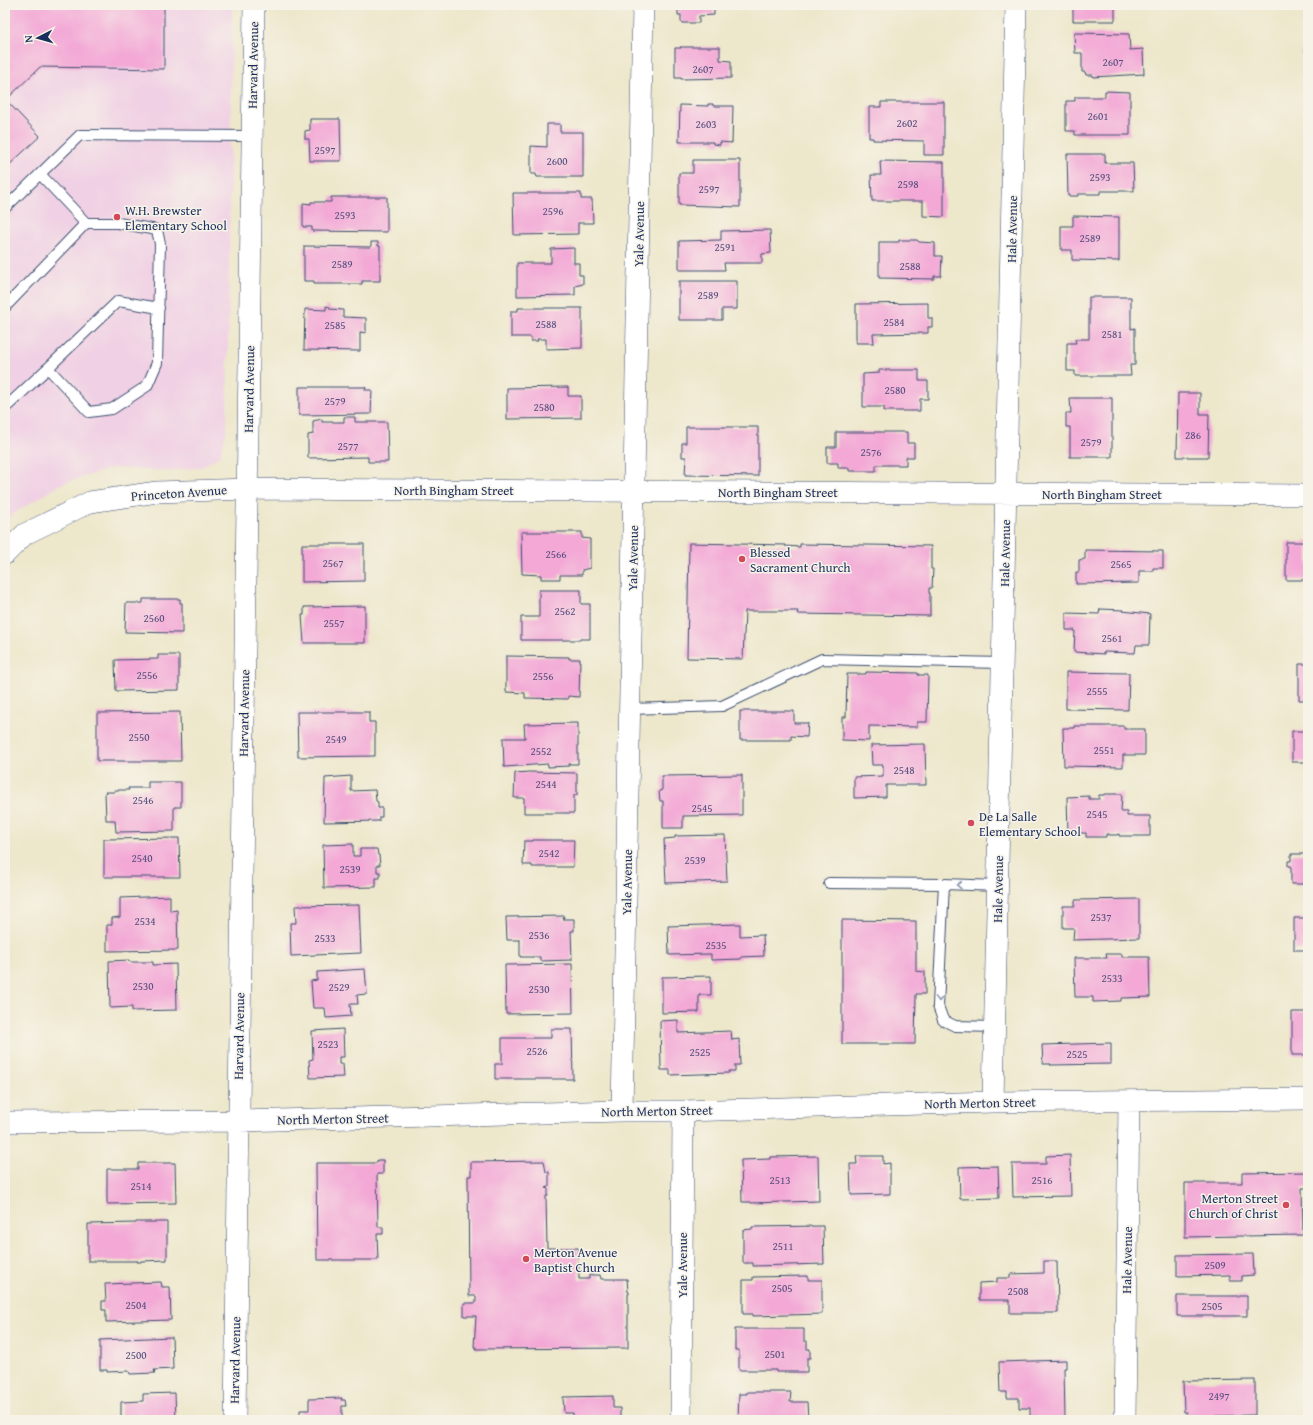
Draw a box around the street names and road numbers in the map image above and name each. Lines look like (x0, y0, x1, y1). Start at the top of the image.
street label: Harvard Avenue (243, 21, 263, 109)
street label: Hale Avenue (1002, 195, 1022, 263)
street label: Yale Avenue (629, 201, 649, 267)
street label: Harvard Avenue (239, 345, 259, 433)
street label: Princeton Avenue (130, 480, 228, 506)
street label: North Bingham Street (394, 481, 514, 500)
street label: North Bingham Street (718, 483, 838, 502)
street label: North Bingham Street (1042, 485, 1162, 504)
street label: Hale Avenue (995, 519, 1015, 587)
street label: Yale Avenue (623, 525, 643, 591)
street label: Harvard Avenue (234, 669, 254, 757)
street label: Yale Avenue (617, 849, 637, 915)
street label: Hale Avenue (988, 855, 1008, 923)
street label: Harvard Avenue (229, 992, 249, 1080)
street label: North Merton Street (924, 1093, 1036, 1113)
street label: North Merton Street (601, 1101, 713, 1121)
street label: North Merton Street (277, 1109, 389, 1129)
street label: Hale Avenue (1117, 1226, 1137, 1294)
street label: Yale Avenue (673, 1232, 692, 1298)
street label: Harvard Avenue (225, 1316, 245, 1404)

